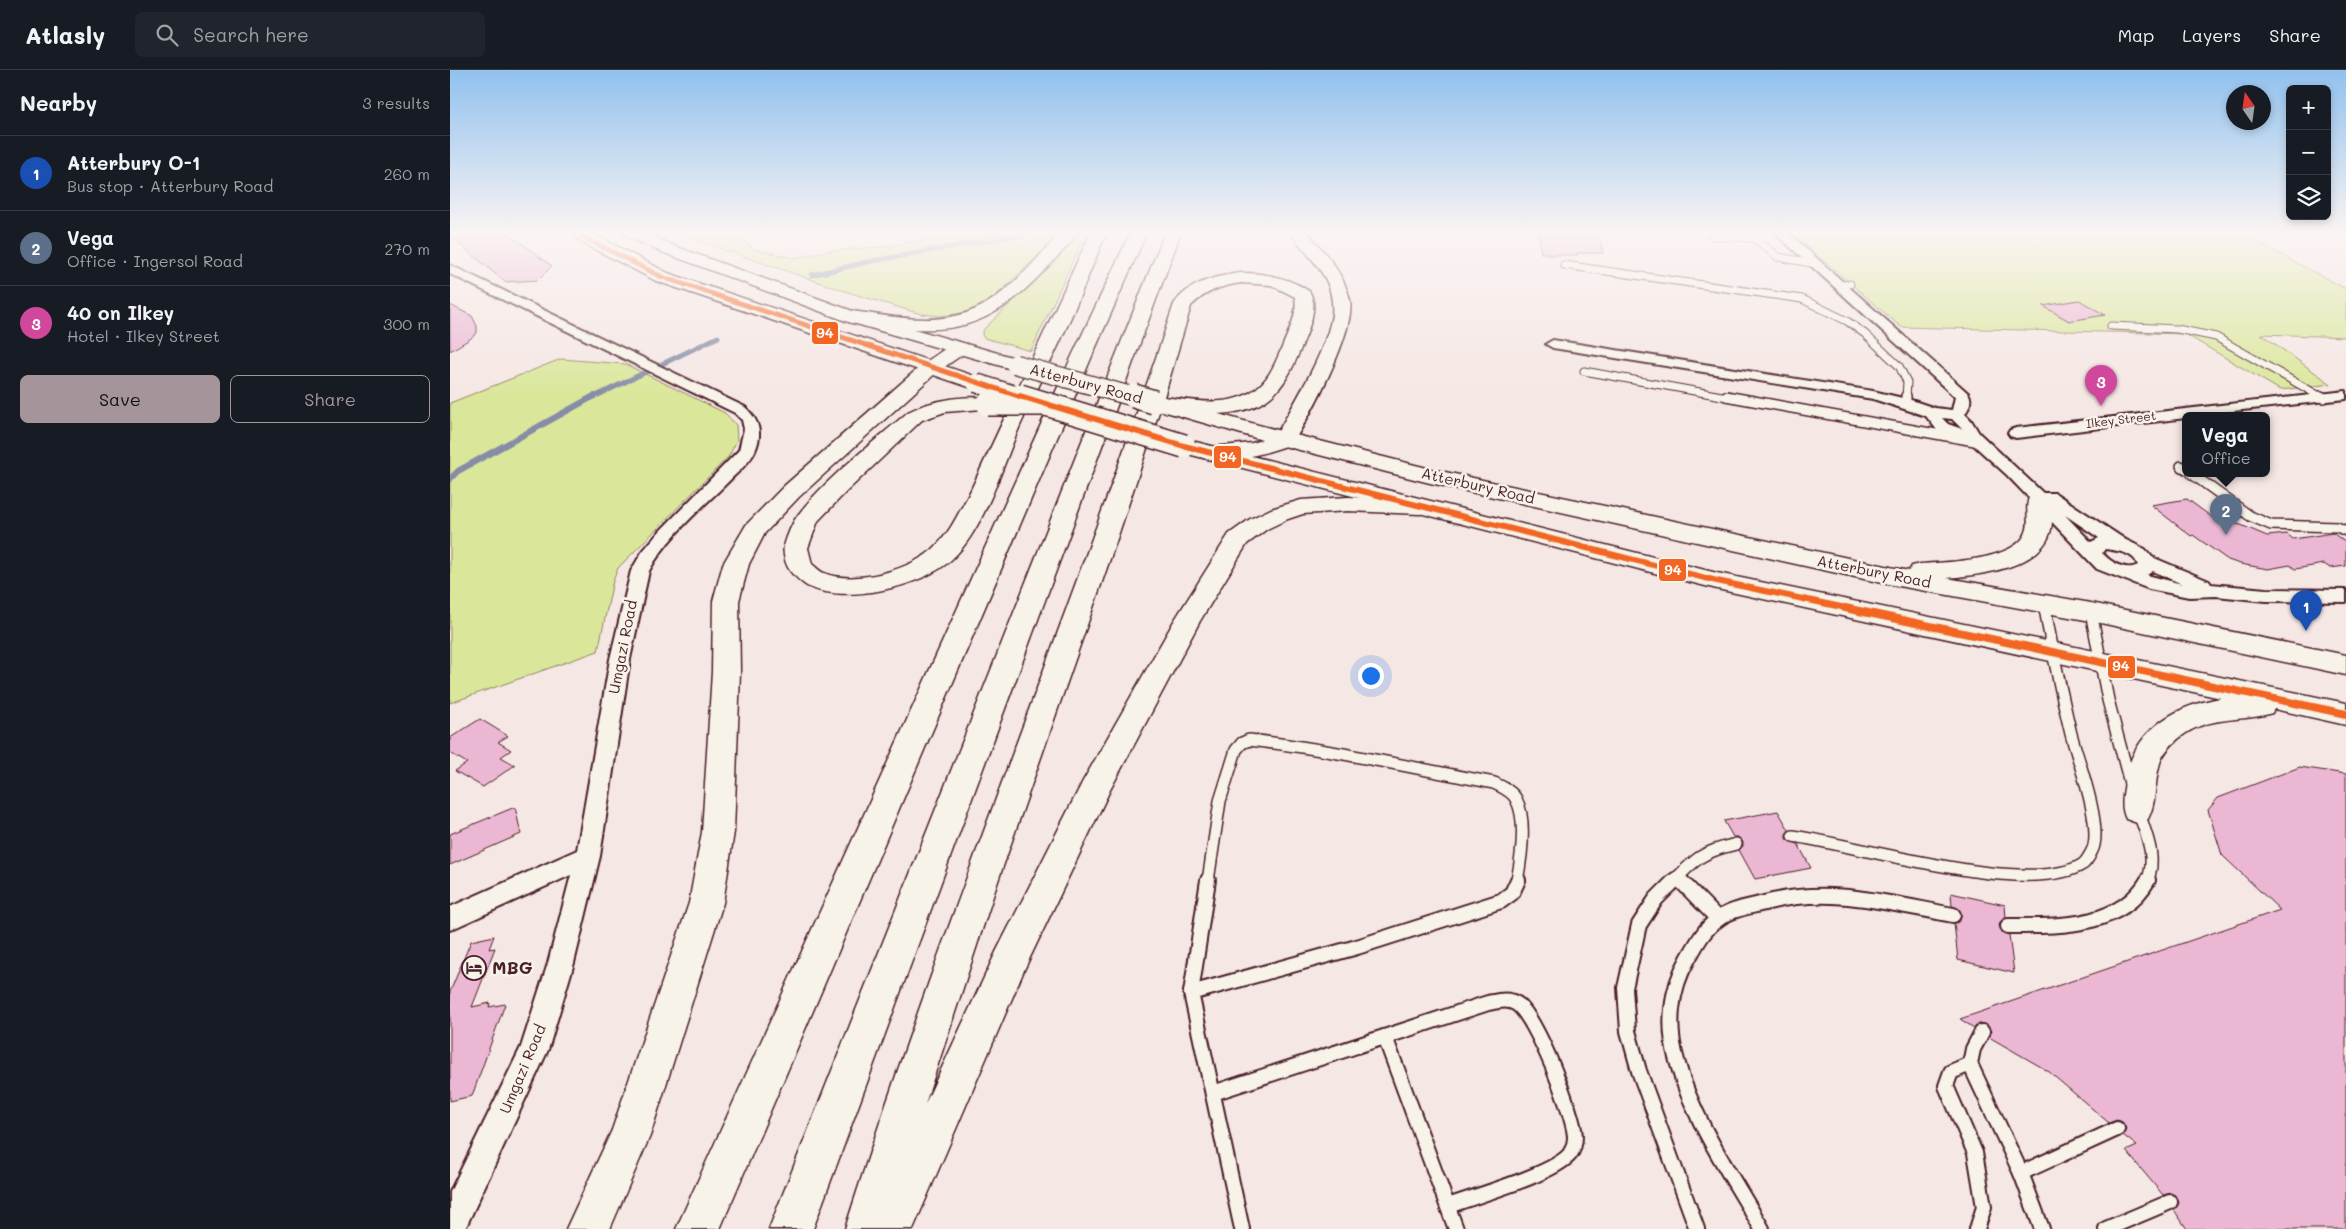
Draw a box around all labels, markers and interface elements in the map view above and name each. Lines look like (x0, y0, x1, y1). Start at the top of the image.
search box (135, 12, 485, 57)
text: Atlasly (25, 19, 105, 50)
icon: search (153, 21, 181, 49)
text: Search here (193, 22, 309, 47)
text: Map (2118, 23, 2154, 47)
text: Layers (2182, 23, 2241, 47)
text: Share (2269, 23, 2321, 47)
north arrow (2226, 85, 2271, 130)
map controls (2286, 85, 2331, 220)
button: + (2286, 85, 2331, 130)
text: Nearby (20, 89, 97, 116)
text: 3 results (362, 92, 430, 113)
button: − (2286, 130, 2331, 175)
text: Atterbury O-1 (67, 150, 200, 175)
text: 1 (32, 163, 40, 184)
text: 260 m (384, 163, 430, 184)
text: Bus stop · Atterbury Road (67, 175, 273, 196)
button: layers (2286, 175, 2331, 220)
text: Vega (67, 225, 114, 250)
text: 2 (32, 238, 40, 259)
text: 270 m (384, 238, 430, 259)
text: Office · Ingersol Road (67, 250, 243, 271)
text: 40 on Ilkey (67, 300, 174, 325)
text: 3 (31, 313, 41, 334)
text: 300 m (383, 313, 430, 334)
line badge: 94 (811, 321, 839, 345)
text: 94 (816, 323, 834, 342)
text: Hotel · Ilkey Street (67, 325, 220, 346)
street label: Atterbury Road (1028, 358, 1145, 408)
pin: 3 (2085, 365, 2117, 406)
button: Save (20, 375, 220, 423)
button: Share (230, 375, 430, 423)
street label: Ilkey Street (2085, 407, 2157, 431)
popup (2182, 412, 2270, 477)
text: Vega (2201, 422, 2248, 447)
line badge: 94 (1213, 445, 1242, 469)
text: 94 (1219, 447, 1237, 466)
text: Office (2201, 447, 2251, 468)
street label: Atterbury Road (1420, 462, 1537, 508)
pin: 2 (2210, 494, 2242, 535)
street label: Atterbury Road (1816, 550, 1933, 592)
line badge: 94 (1658, 558, 1687, 582)
text: 94 (1664, 560, 1682, 579)
pin: 1 (2290, 590, 2322, 631)
street label: Umgazi Road (603, 598, 641, 695)
line badge: 94 (2107, 655, 2136, 679)
text: 94 (2112, 656, 2130, 675)
your location (1358, 663, 1384, 689)
hotel icon: MBG (461, 955, 487, 981)
place label: MBG (492, 955, 533, 979)
street label: Umgazi Road (494, 1021, 550, 1116)

